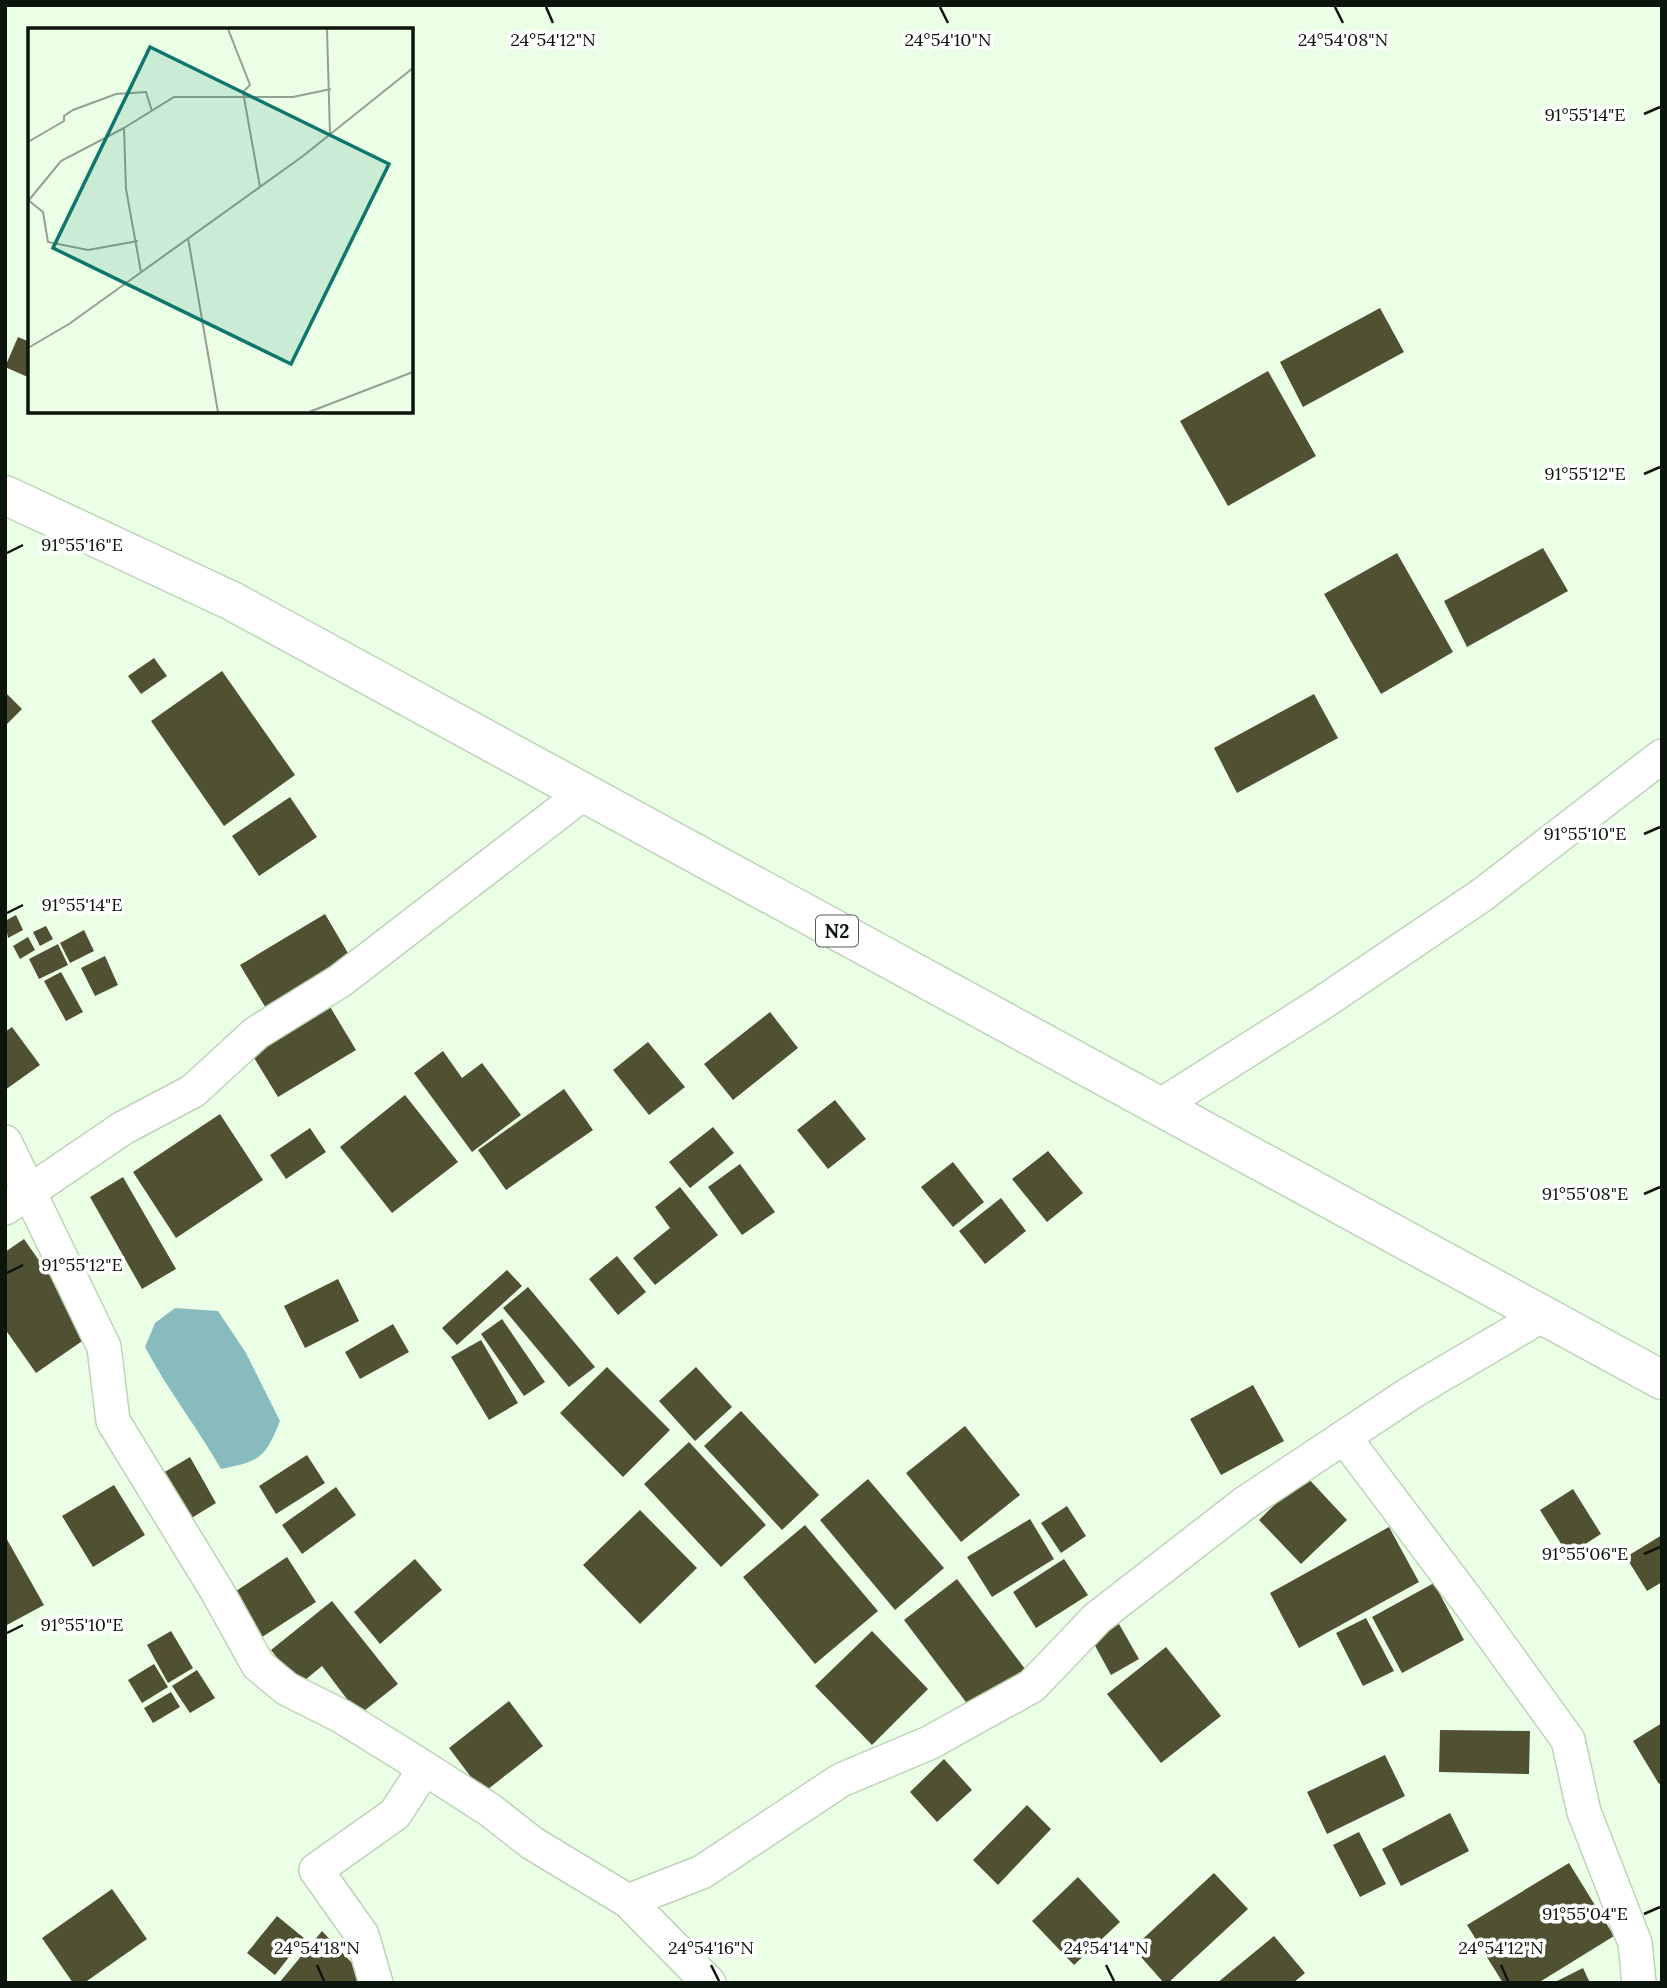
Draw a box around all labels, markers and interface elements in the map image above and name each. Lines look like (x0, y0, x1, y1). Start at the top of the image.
inset map (28, 28, 413, 413)
text: 24°54'12"N (510, 28, 596, 51)
text: 24°54'10"N (905, 28, 991, 51)
text: 24°54'08"N (1298, 28, 1388, 51)
text: 91°55'14"E (1544, 103, 1626, 126)
text: 91°55'12"E (1544, 462, 1626, 485)
text: 91°55'16"E (41, 533, 123, 556)
text: 91°55'10"E (1544, 822, 1626, 845)
text: 91°55'14"E (41, 893, 123, 916)
road number: N2 (816, 916, 858, 946)
text: 91°55'08"E (1542, 1182, 1628, 1205)
text: 91°55'12"E (41, 1253, 123, 1276)
text: 91°55'06"E (1542, 1542, 1628, 1565)
text: 91°55'10"E (41, 1613, 123, 1636)
text: 91°55'04"E (1542, 1902, 1628, 1925)
text: 24°54'18"N (274, 1936, 360, 1959)
text: 24°54'16"N (668, 1936, 754, 1959)
text: 24°54'14"N (1063, 1936, 1149, 1959)
text: 24°54'12"N (1458, 1936, 1544, 1959)

